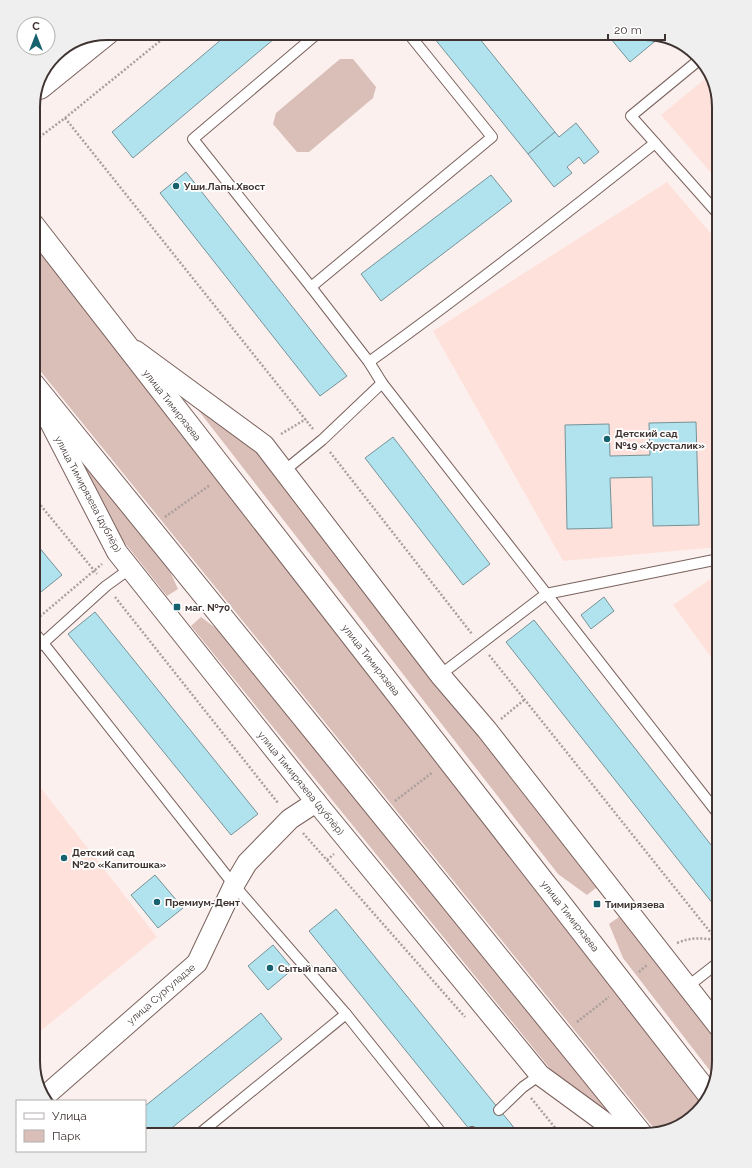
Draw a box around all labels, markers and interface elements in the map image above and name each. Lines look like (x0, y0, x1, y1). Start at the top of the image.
north arrow (16, 16, 56, 56)
scale bar (608, 16, 665, 42)
text: С (32, 20, 40, 33)
text: 20 m (614, 23, 642, 37)
marker: Уши.Лапы.Хвост (171, 181, 181, 191)
place label: Уши.Лапы.Хвост (183, 181, 265, 192)
street label: улица Тимирязева (141, 367, 203, 443)
place label: Детский сад №19 «Хрусталик» (615, 428, 705, 451)
street label: улица Тимирязева (дублёр) (53, 434, 124, 554)
marker: Детский сад №19 «Хрусталик» (602, 434, 612, 444)
marker: маг. №70 (172, 602, 182, 612)
place label: маг. №70 (185, 602, 230, 613)
street label: улица Тимирязева (340, 622, 402, 698)
street label: улица Тимирязева (дублёр) (256, 729, 346, 837)
place label: Детский сад №20 «Капитошка» (72, 847, 167, 870)
marker: Детский сад №20 «Капитошка» (59, 853, 69, 863)
street label: улица Тимирязева (539, 878, 601, 954)
marker: Премиум-Дент (152, 897, 162, 907)
place label: Премиум-Дент (165, 897, 240, 908)
marker: Тимирязева (592, 899, 602, 909)
place label: Тимирязева (605, 899, 665, 910)
street label: улица Сургуладзе (125, 961, 197, 1026)
marker: Сытый папа (265, 963, 275, 973)
place label: Сытый папа (278, 963, 337, 974)
legend (16, 1100, 146, 1152)
text: Улица (52, 1109, 87, 1123)
text: Парк (52, 1129, 81, 1143)

